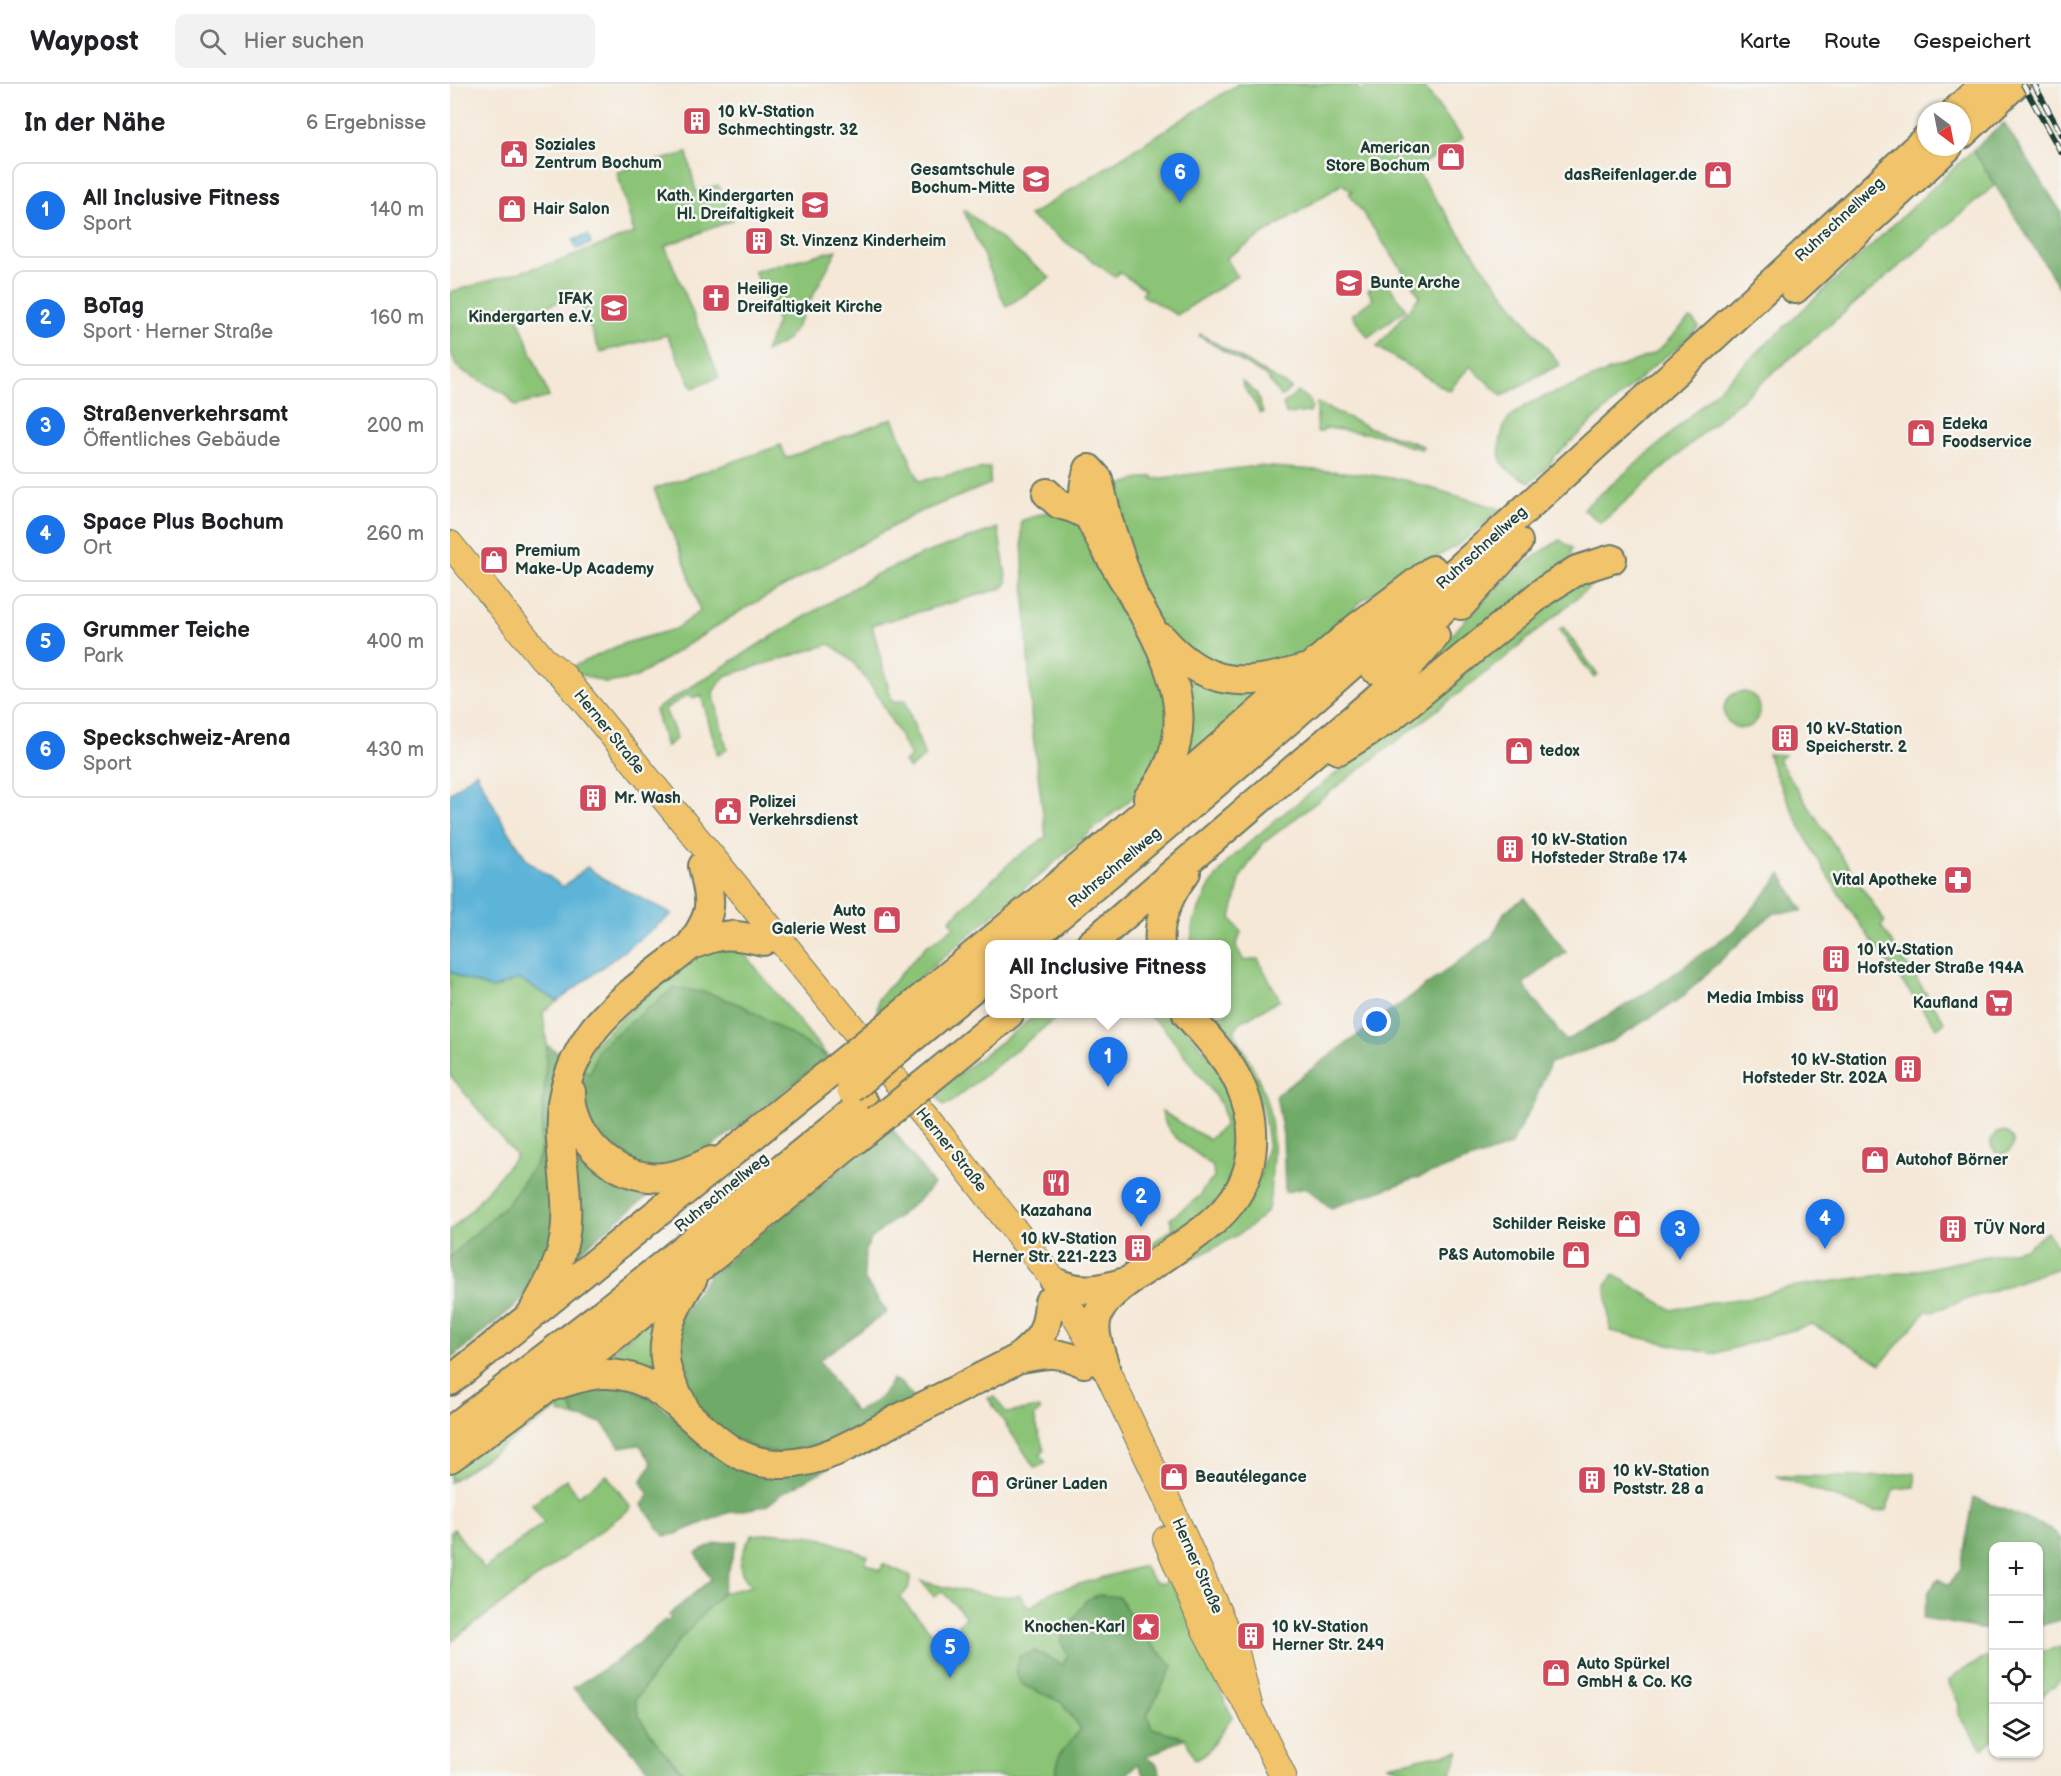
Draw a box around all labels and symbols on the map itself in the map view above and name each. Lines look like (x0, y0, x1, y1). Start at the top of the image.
north arrow (1917, 102, 1971, 156)
place label: 10 kV-Station Schmechtingstr. 32 (718, 103, 859, 140)
building icon: 10 kV-Station Schmechtingstr. 32 (681, 105, 713, 137)
place label: Soziales Zentrum Bochum (535, 136, 662, 173)
public building icon: Soziales Zentrum Bochum (498, 138, 530, 170)
place label: American Store Bochum (1326, 139, 1430, 176)
shop icon: American Store Bochum (1435, 141, 1467, 173)
pin: 6 (1160, 154, 1200, 203)
shop icon: dasReifenlager.de (1702, 159, 1734, 191)
place label: Gesamtschule Bochum-Mitte (911, 161, 1015, 198)
school or university icon: Gesamtschule Bochum-Mitte (1020, 163, 1052, 195)
place label: dasReifenlager.de (1564, 166, 1697, 185)
street label: Ruhrschnellweg (1791, 174, 1889, 266)
place label: Kath. Kindergarten Hl. Dreifaltigkeit (657, 187, 795, 224)
school or university icon: Kath. Kindergarten Hl. Dreifaltigkeit (799, 189, 831, 221)
shop icon: Hair Salon (496, 193, 528, 225)
place label: Hair Salon (533, 200, 610, 219)
building icon: St. Vinzenz Kinderheim (743, 225, 775, 257)
place label: St. Vinzenz Kinderheim (780, 232, 946, 251)
school or university icon: Bunte Arche (1333, 267, 1365, 299)
place label: Bunte Arche (1370, 274, 1460, 293)
place label: Heilige Dreifaltigkeit Kirche (737, 280, 882, 317)
church icon: Heilige Dreifaltigkeit Kirche (700, 282, 732, 314)
place label: IFAK Kindergarten e.V. (468, 290, 593, 327)
school or university icon: IFAK Kindergarten e.V. (598, 292, 630, 324)
place label: Edeka Foodservice (1942, 415, 2032, 452)
shop icon: Edeka Foodservice (1905, 417, 1937, 449)
street label: Ruhrschnellweg (1433, 502, 1531, 594)
place label: Premium Make-Up Academy (515, 542, 655, 579)
shop icon: Premium Make-Up Academy (478, 544, 510, 576)
street label: Herner Straße (569, 686, 649, 778)
place label: 10 kV-Station Speicherstr. 2 (1806, 720, 1907, 757)
building icon: 10 kV-Station Speicherstr. 2 (1769, 722, 1801, 754)
shop icon: tedox (1503, 735, 1535, 767)
place label: tedox (1539, 742, 1580, 761)
building icon: Mr. Wash (577, 782, 609, 814)
place label: Mr. Wash (614, 789, 681, 808)
place label: Polizei Verkehrsdienst (749, 793, 859, 830)
public building icon: Polizei Verkehrsdienst (712, 795, 744, 827)
street label: Ruhrschnellweg (1065, 824, 1165, 912)
place label: 10 kV-Station Hofsteder Straße 174 (1531, 831, 1688, 868)
building icon: 10 kV-Station Hofsteder Straße 174 (1494, 833, 1526, 865)
pharmacy icon: Vital Apotheke (1942, 864, 1974, 896)
place label: Vital Apotheke (1832, 871, 1937, 890)
place label: Auto Galerie West (772, 902, 867, 939)
shop icon: Auto Galerie West (871, 904, 903, 936)
place label: 10 kV-Station Hofsteder Straße 194A (1857, 941, 2024, 978)
building icon: 10 kV-Station Hofsteder Straße 194A (1820, 943, 1852, 975)
restaurant icon: Media Imbiss (1809, 982, 1841, 1014)
supermarket icon: Kaufland (1983, 987, 2015, 1019)
place label: Media Imbiss (1707, 989, 1804, 1008)
place label: Kaufland (1913, 994, 1978, 1013)
your location (1362, 1007, 1391, 1036)
pin: 1 (1088, 1038, 1128, 1087)
place label: 10 kV-Station Hofsteder Str. 202A (1742, 1051, 1887, 1088)
building icon: 10 kV-Station Hofsteder Str. 202A (1892, 1053, 1924, 1085)
street label: Herner Straße (911, 1104, 991, 1196)
shop icon: Autohof Börner (1859, 1144, 1891, 1176)
street label: Ruhrschnellweg (671, 1149, 773, 1237)
place label: Autohof Börner (1895, 1151, 2009, 1170)
restaurant icon: Kazahana (1040, 1167, 1072, 1199)
pin: 2 (1122, 1178, 1160, 1227)
pin: 4 (1806, 1200, 1844, 1249)
place label: Kazahana (1020, 1202, 1092, 1221)
shop icon: Schilder Reiske (1611, 1208, 1643, 1240)
pin: 3 (1660, 1210, 1700, 1260)
building icon: TÜV Nord (1937, 1213, 1969, 1245)
place label: Schilder Reiske (1492, 1215, 1606, 1234)
place label: TÜV Nord (1974, 1218, 2045, 1239)
place label: 10 kV-Station Herner Str. 221-223 (972, 1230, 1117, 1267)
building icon: 10 kV-Station Herner Str. 221-223 (1122, 1232, 1154, 1264)
shop icon: P&S Automobile (1560, 1239, 1592, 1271)
place label: P&S Automobile (1438, 1246, 1555, 1265)
shop icon: Beautélegance (1158, 1461, 1190, 1493)
place label: 10 kV-Station Poststr. 28 a (1613, 1462, 1709, 1499)
building icon: 10 kV-Station Poststr. 28 a (1576, 1464, 1608, 1496)
shop icon: Grüner Laden (969, 1468, 1001, 1500)
place label: Beautélegance (1195, 1468, 1307, 1487)
place label: Grüner Laden (1006, 1475, 1108, 1494)
street label: Herner Straße (1167, 1515, 1227, 1617)
place icon: Knochen-Karl (1130, 1611, 1162, 1643)
place label: Knochen-Karl (1024, 1618, 1125, 1637)
place label: 10 kV-Station Herner Str. 249 (1272, 1618, 1384, 1655)
building icon: 10 kV-Station Herner Str. 249 (1235, 1620, 1267, 1652)
pin: 5 (930, 1628, 970, 1678)
place label: Auto Spürkel GmbH & Co. KG (1576, 1655, 1693, 1692)
shop icon: Auto Spürkel GmbH & Co. KG (1540, 1657, 1572, 1689)

